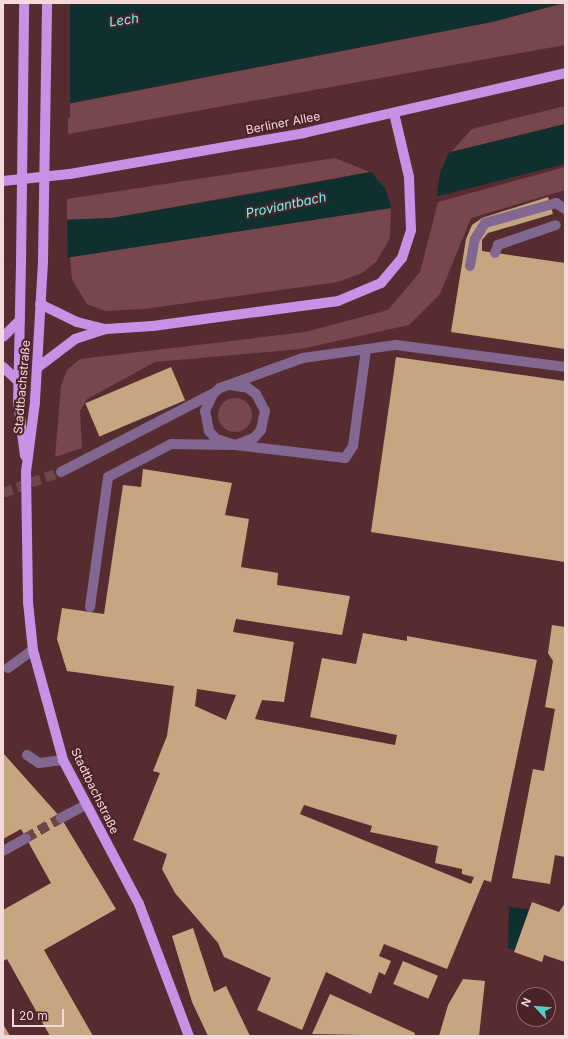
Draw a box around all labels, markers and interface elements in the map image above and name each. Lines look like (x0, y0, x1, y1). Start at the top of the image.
water label: Lech (108, 10, 140, 30)
street label: Berliner Allee (245, 109, 321, 137)
water label: Proviantbach (244, 189, 328, 221)
street label: Stadtbachstraße (11, 340, 33, 434)
street label: Stadtbachstraße (68, 746, 122, 836)
north arrow (516, 987, 556, 1027)
text: N (518, 995, 534, 1009)
scale bar (14, 1001, 66, 1027)
text: 20 m (19, 1008, 48, 1023)

